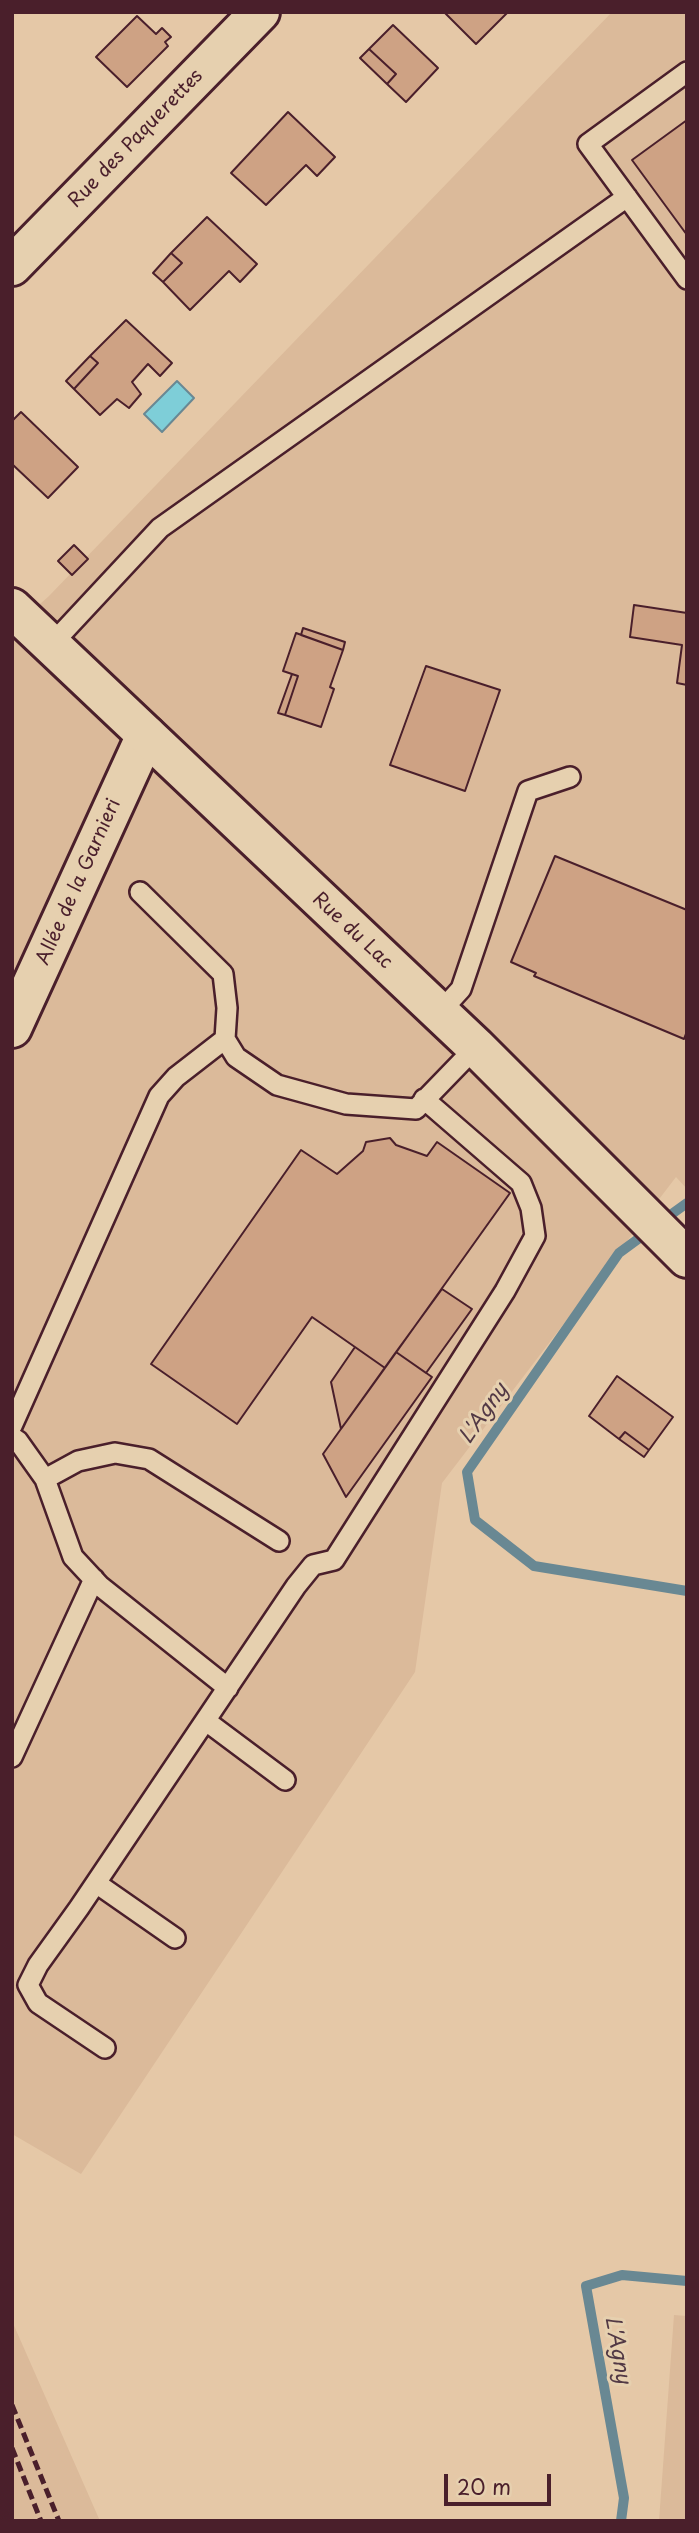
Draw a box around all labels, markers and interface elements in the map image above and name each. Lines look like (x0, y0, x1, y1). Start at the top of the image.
street label: Rue des Paquerettes (64, 65, 208, 213)
street label: Allée de la Garnieri (32, 795, 126, 969)
street label: Rue du Lac (307, 888, 397, 974)
water label: L'Agny (454, 1379, 514, 1449)
water label: L'Agny (599, 2314, 635, 2386)
scale bar (447, 2460, 554, 2504)
text: 20 m (457, 2470, 511, 2502)

